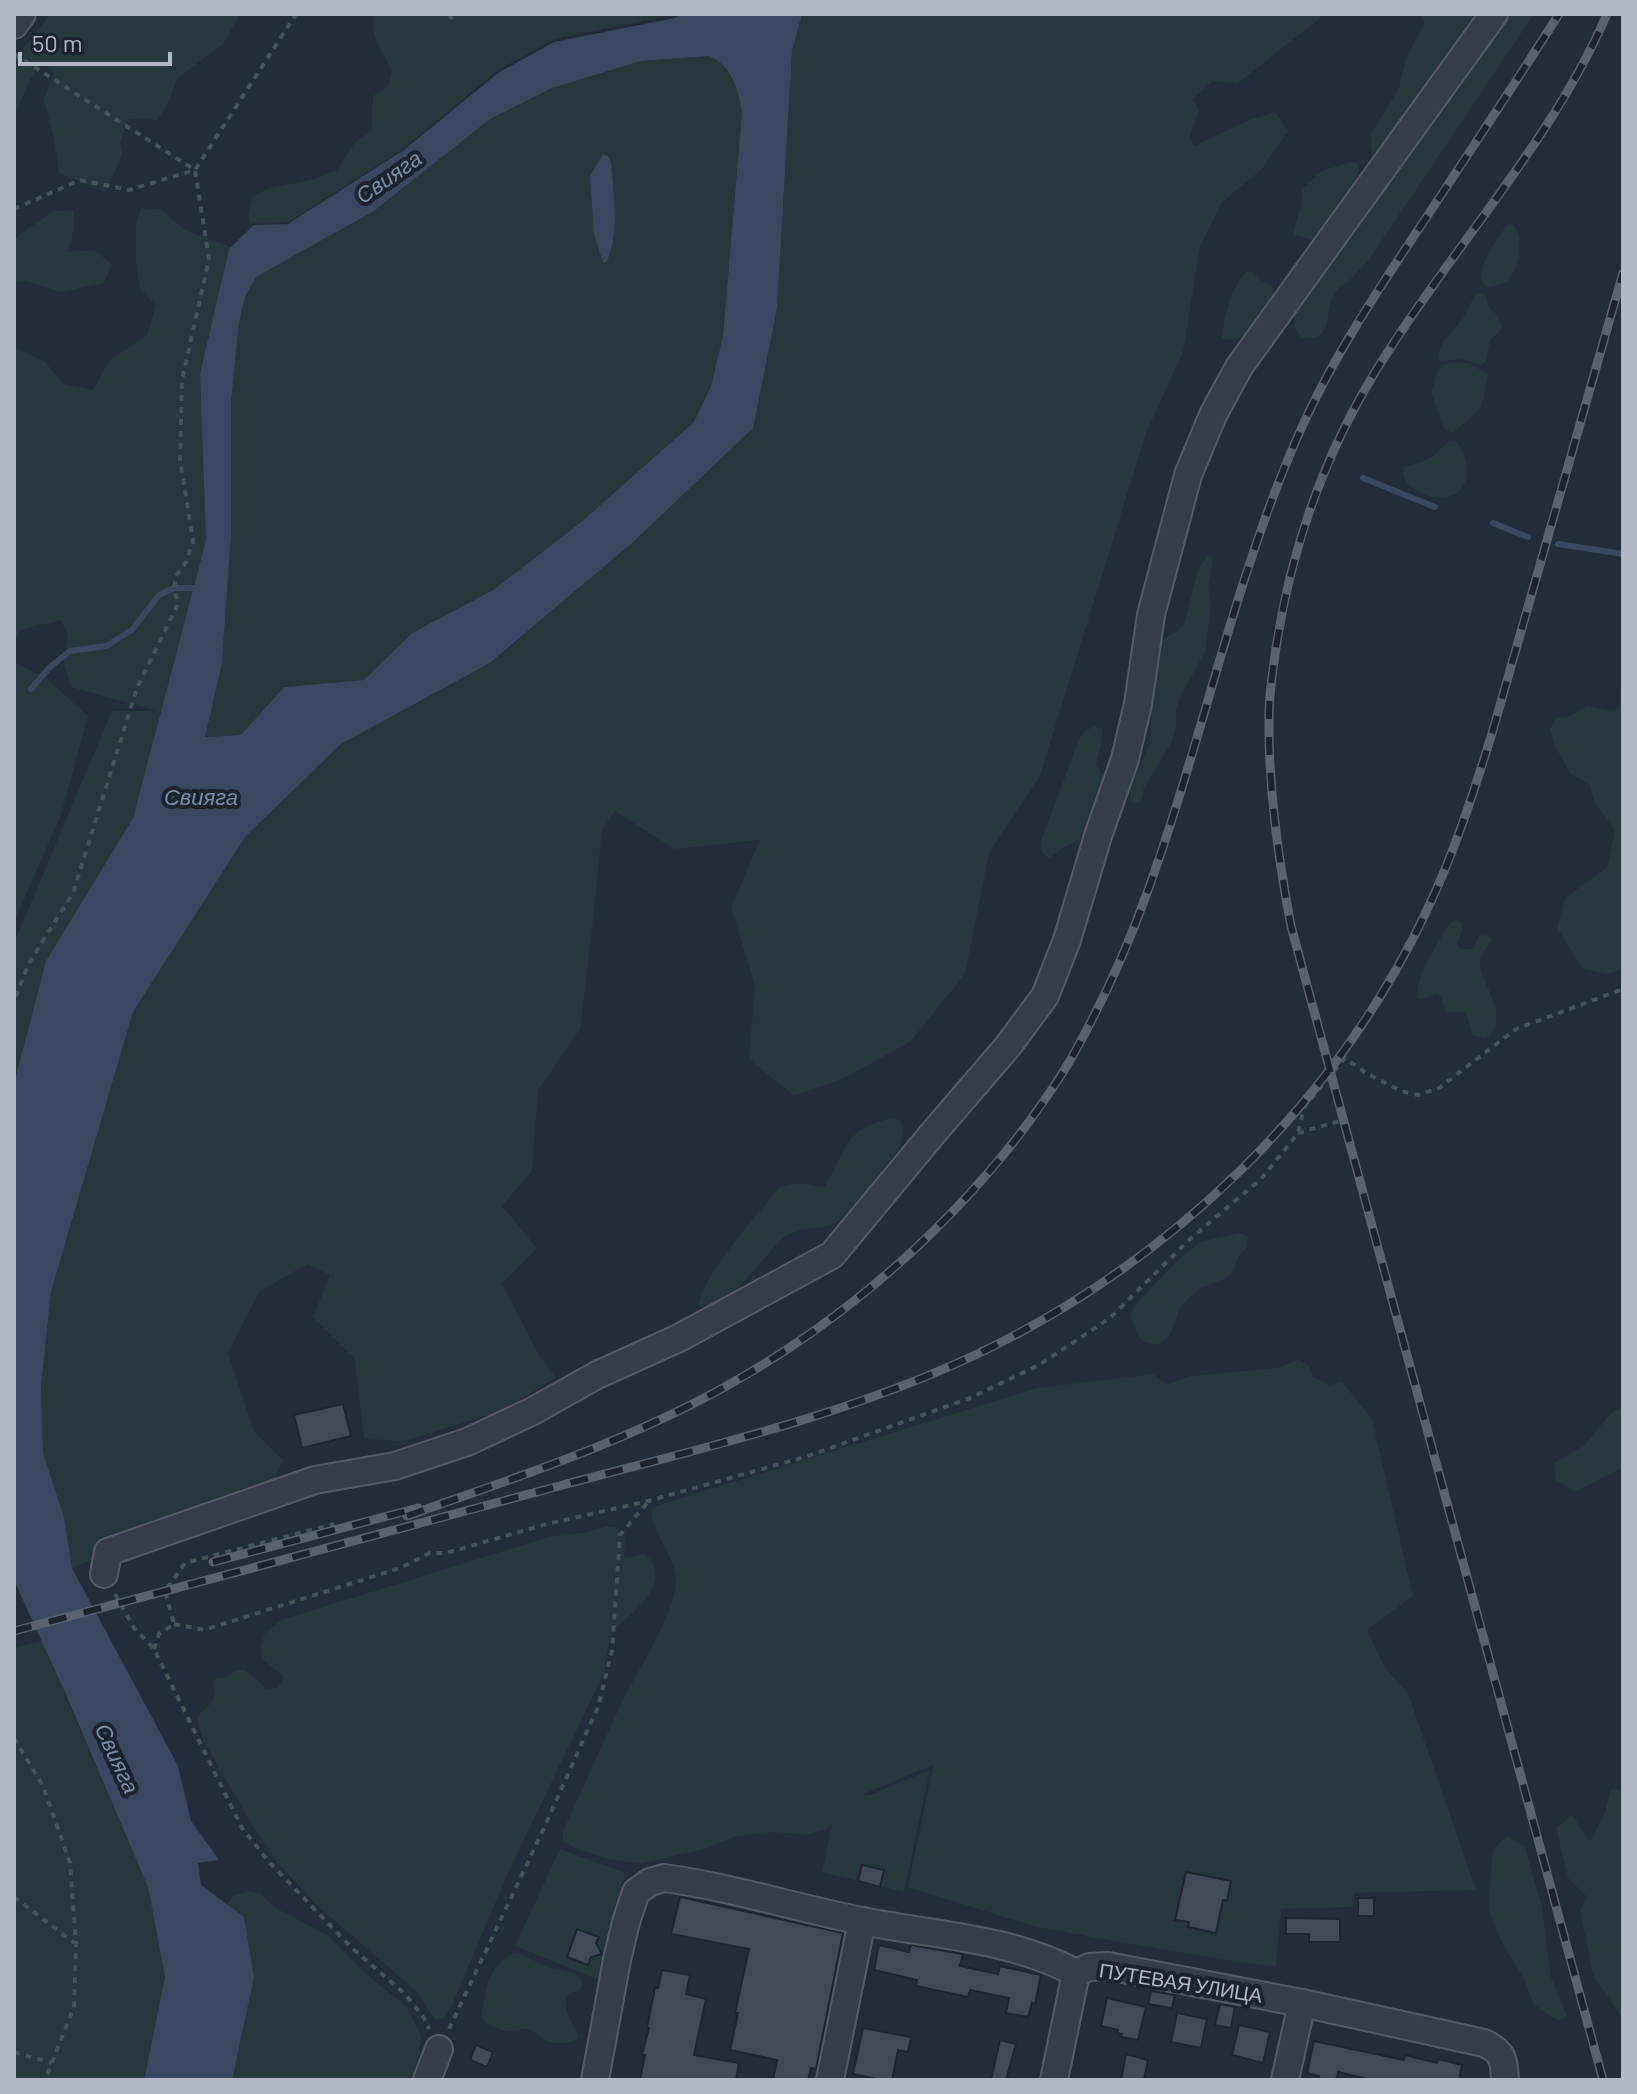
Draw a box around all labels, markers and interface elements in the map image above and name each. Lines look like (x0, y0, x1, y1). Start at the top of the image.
scale bar (20, 16, 170, 66)
text: 50 m (32, 28, 83, 57)
water label: Свияга (350, 144, 426, 208)
water label: Свияга (164, 783, 238, 809)
water label: Свияга (91, 1719, 145, 1797)
street label: ПУТЕВАЯ УЛИЦА (1098, 1957, 1265, 2007)

